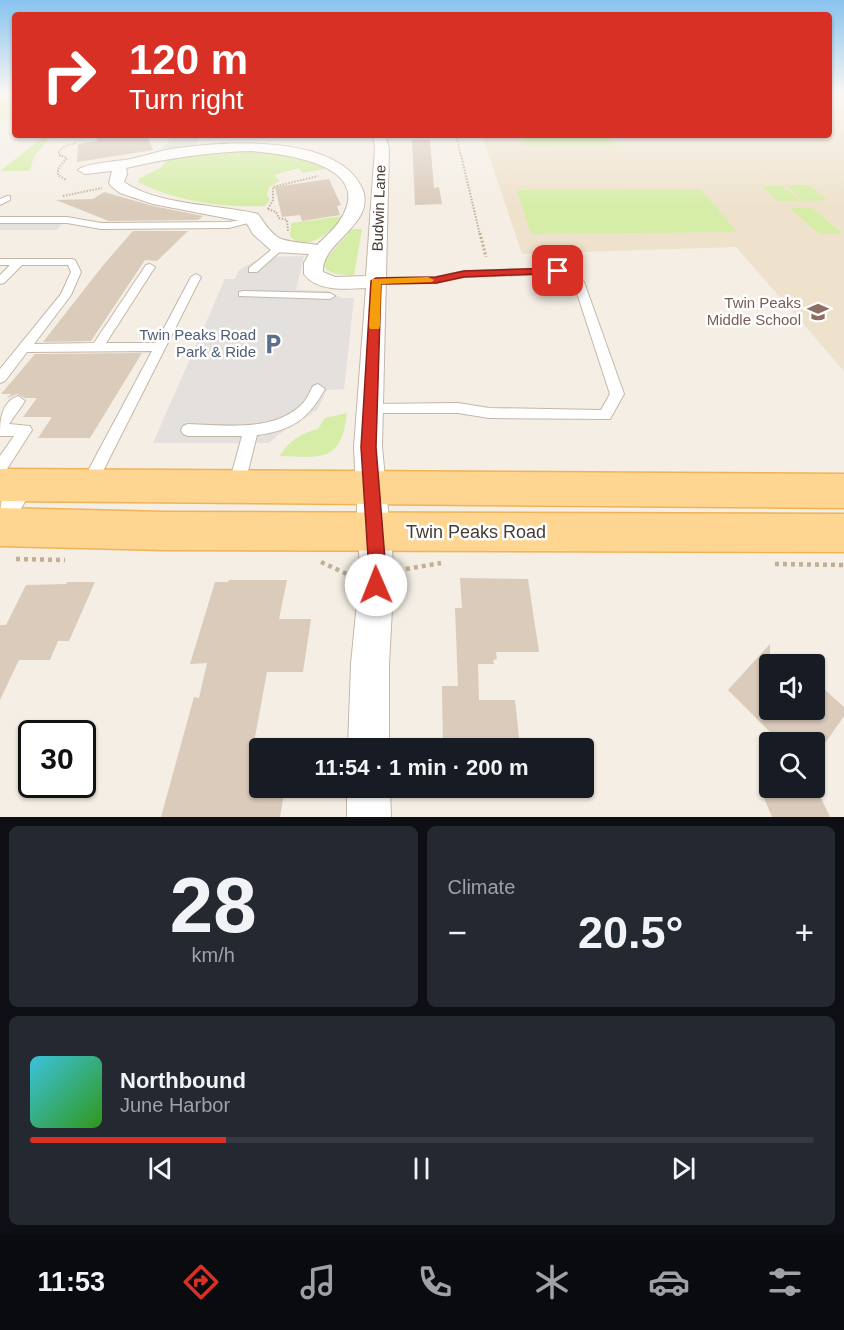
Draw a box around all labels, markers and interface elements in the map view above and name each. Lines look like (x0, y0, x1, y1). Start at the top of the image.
icon: right (30, 36, 108, 114)
text: 120 m (129, 36, 248, 83)
text: Turn right (129, 85, 244, 115)
street label: Budwin Lane (368, 164, 389, 252)
pin (532, 245, 583, 296)
icon: arrive (541, 254, 574, 287)
place label: Twin Peaks Middle School (707, 294, 801, 328)
school or university icon: Twin Peaks Middle School (806, 300, 830, 324)
place label: Twin Peaks Road Park & Ride (139, 326, 256, 360)
parking icon: Twin Peaks Road Park & Ride (261, 332, 285, 356)
street label: Twin Peaks Road (406, 522, 546, 542)
position arrow (344, 553, 408, 617)
map controls (759, 654, 825, 798)
button: sound (759, 654, 825, 720)
speed limit sign: 30 (18, 720, 96, 798)
button: search (759, 732, 825, 798)
text: 11:54 · 1 min · 200 m (315, 755, 529, 780)
text: 28 (170, 861, 257, 949)
text: Climate (448, 876, 515, 898)
text: 20.5° (578, 907, 684, 958)
text: − (448, 914, 467, 951)
text: + (795, 914, 814, 951)
text: km/h (192, 944, 235, 966)
text: Northbound (120, 1068, 246, 1093)
text: June Harbor (120, 1094, 230, 1116)
icon: previous (144, 1152, 177, 1185)
icon: pause (405, 1152, 438, 1185)
icon: next (667, 1152, 700, 1185)
icon: directions (180, 1261, 222, 1303)
icon: music (297, 1261, 339, 1303)
icon: phone (414, 1261, 456, 1303)
icon: climate (531, 1261, 573, 1303)
icon: car (648, 1261, 690, 1303)
icon: filters (764, 1261, 806, 1303)
text: 11:53 (37, 1267, 105, 1297)

